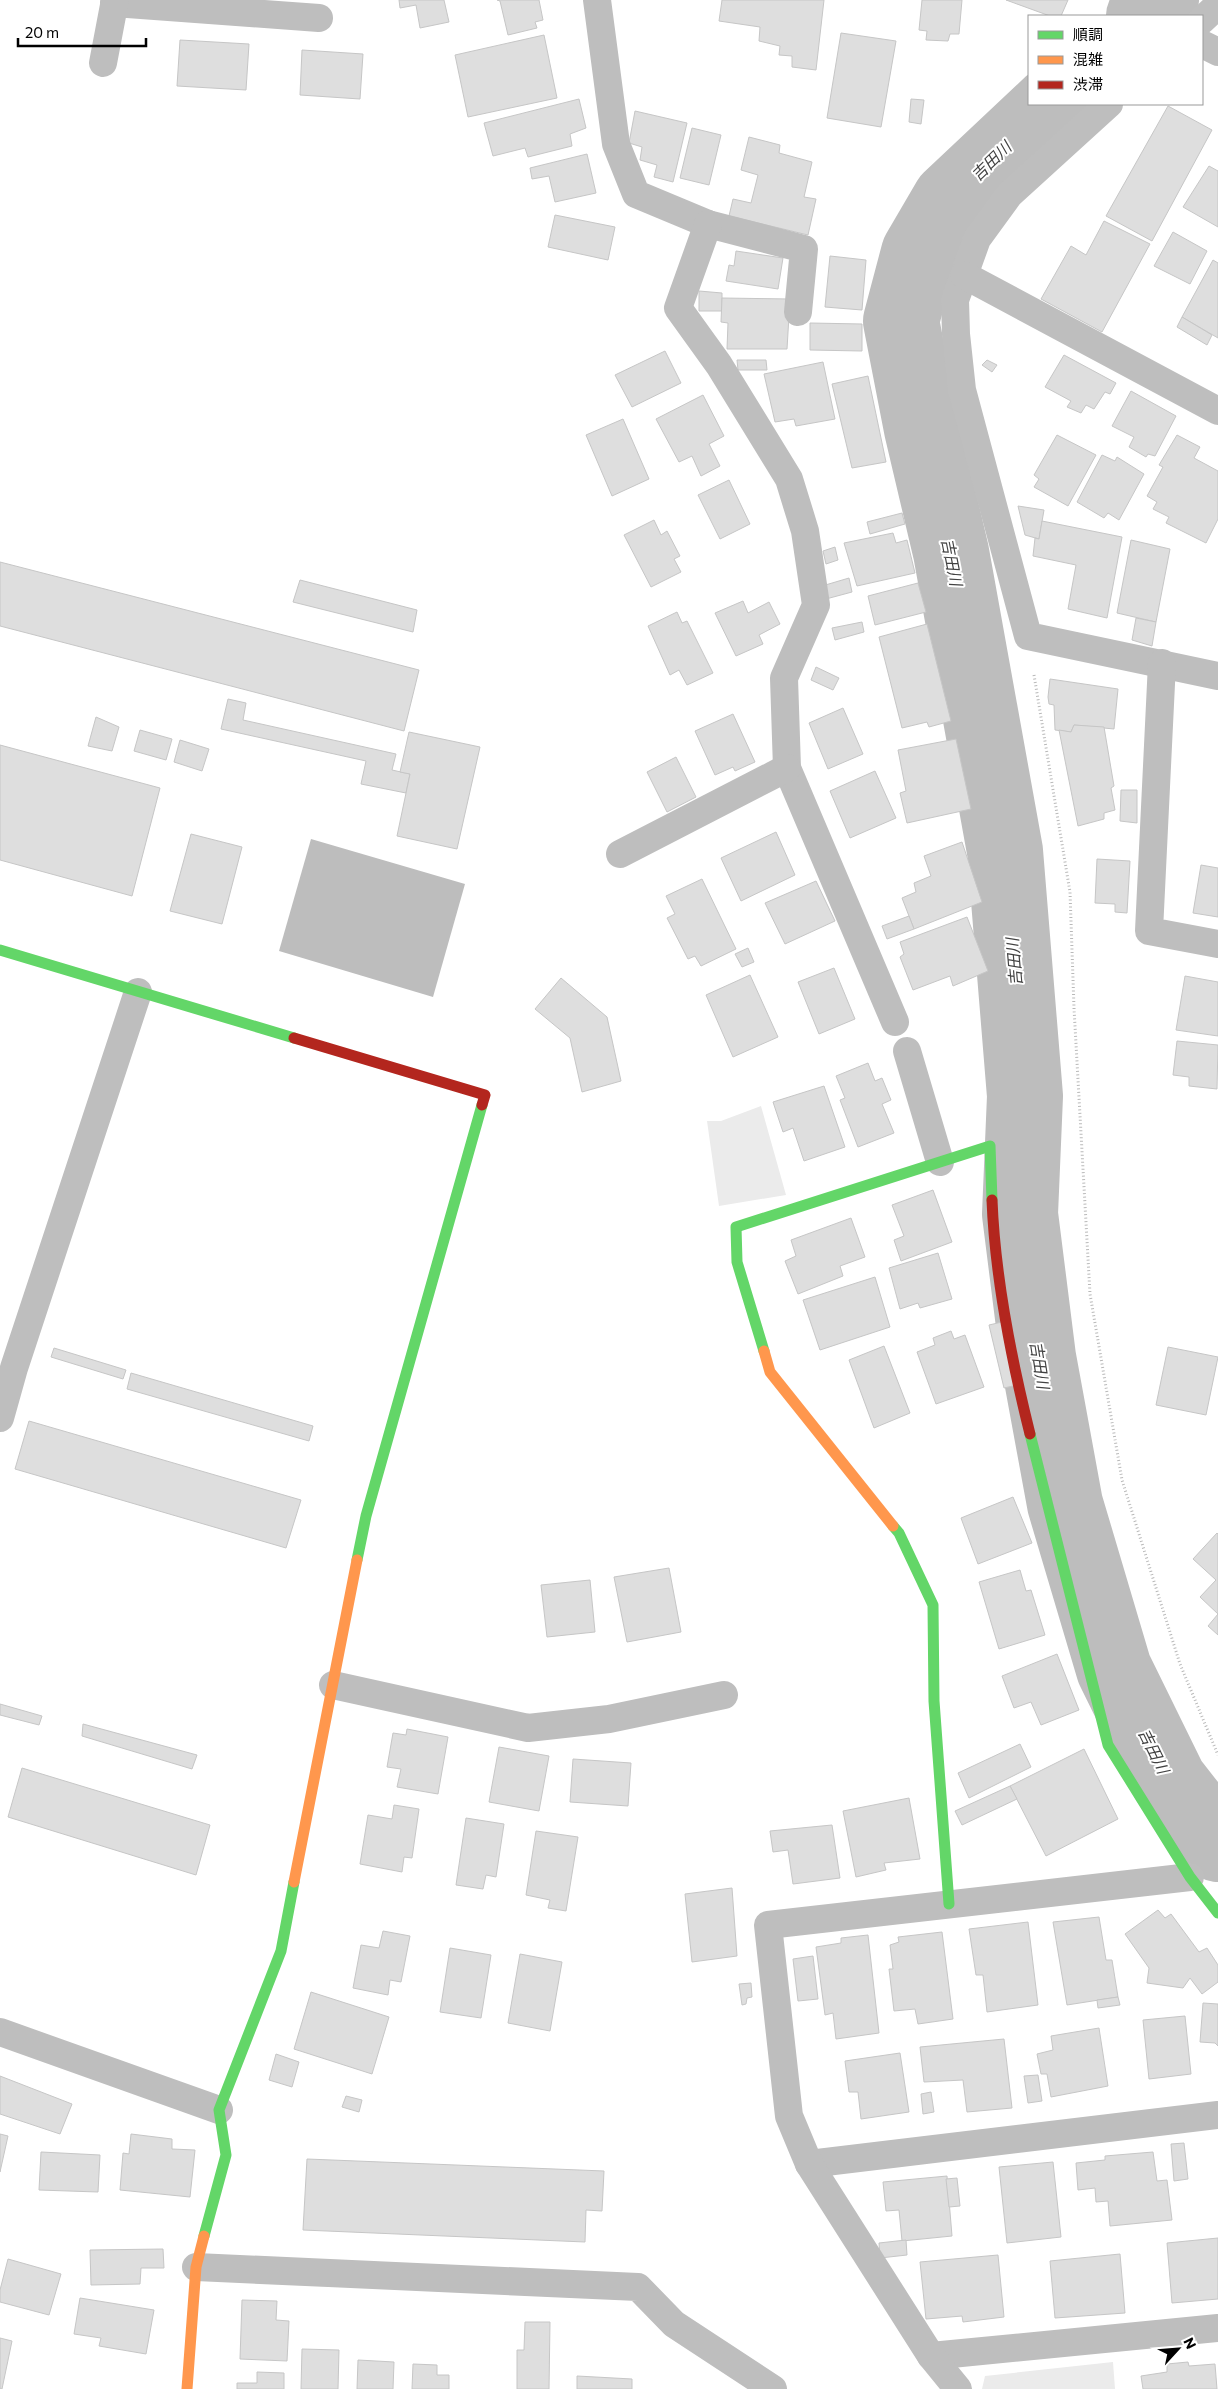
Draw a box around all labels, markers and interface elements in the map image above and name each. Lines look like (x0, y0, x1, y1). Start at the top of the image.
scale bar (18, 15, 145, 47)
legend (1028, 15, 1203, 105)
text: 20 m (25, 23, 59, 41)
text: 順調 (1073, 25, 1103, 43)
text: 混雑 (1073, 50, 1103, 68)
text: 渋滞 (1073, 75, 1103, 93)
water label: 吉田川 (967, 136, 1016, 184)
water label: 吉田川 (939, 537, 967, 589)
water label: 吉田川 (1002, 935, 1025, 987)
water label: 吉田川 (1027, 1340, 1054, 1392)
water label: 吉田川 (1135, 1725, 1174, 1778)
north arrow (1153, 2324, 1203, 2374)
text: N (1180, 2335, 1200, 2352)

